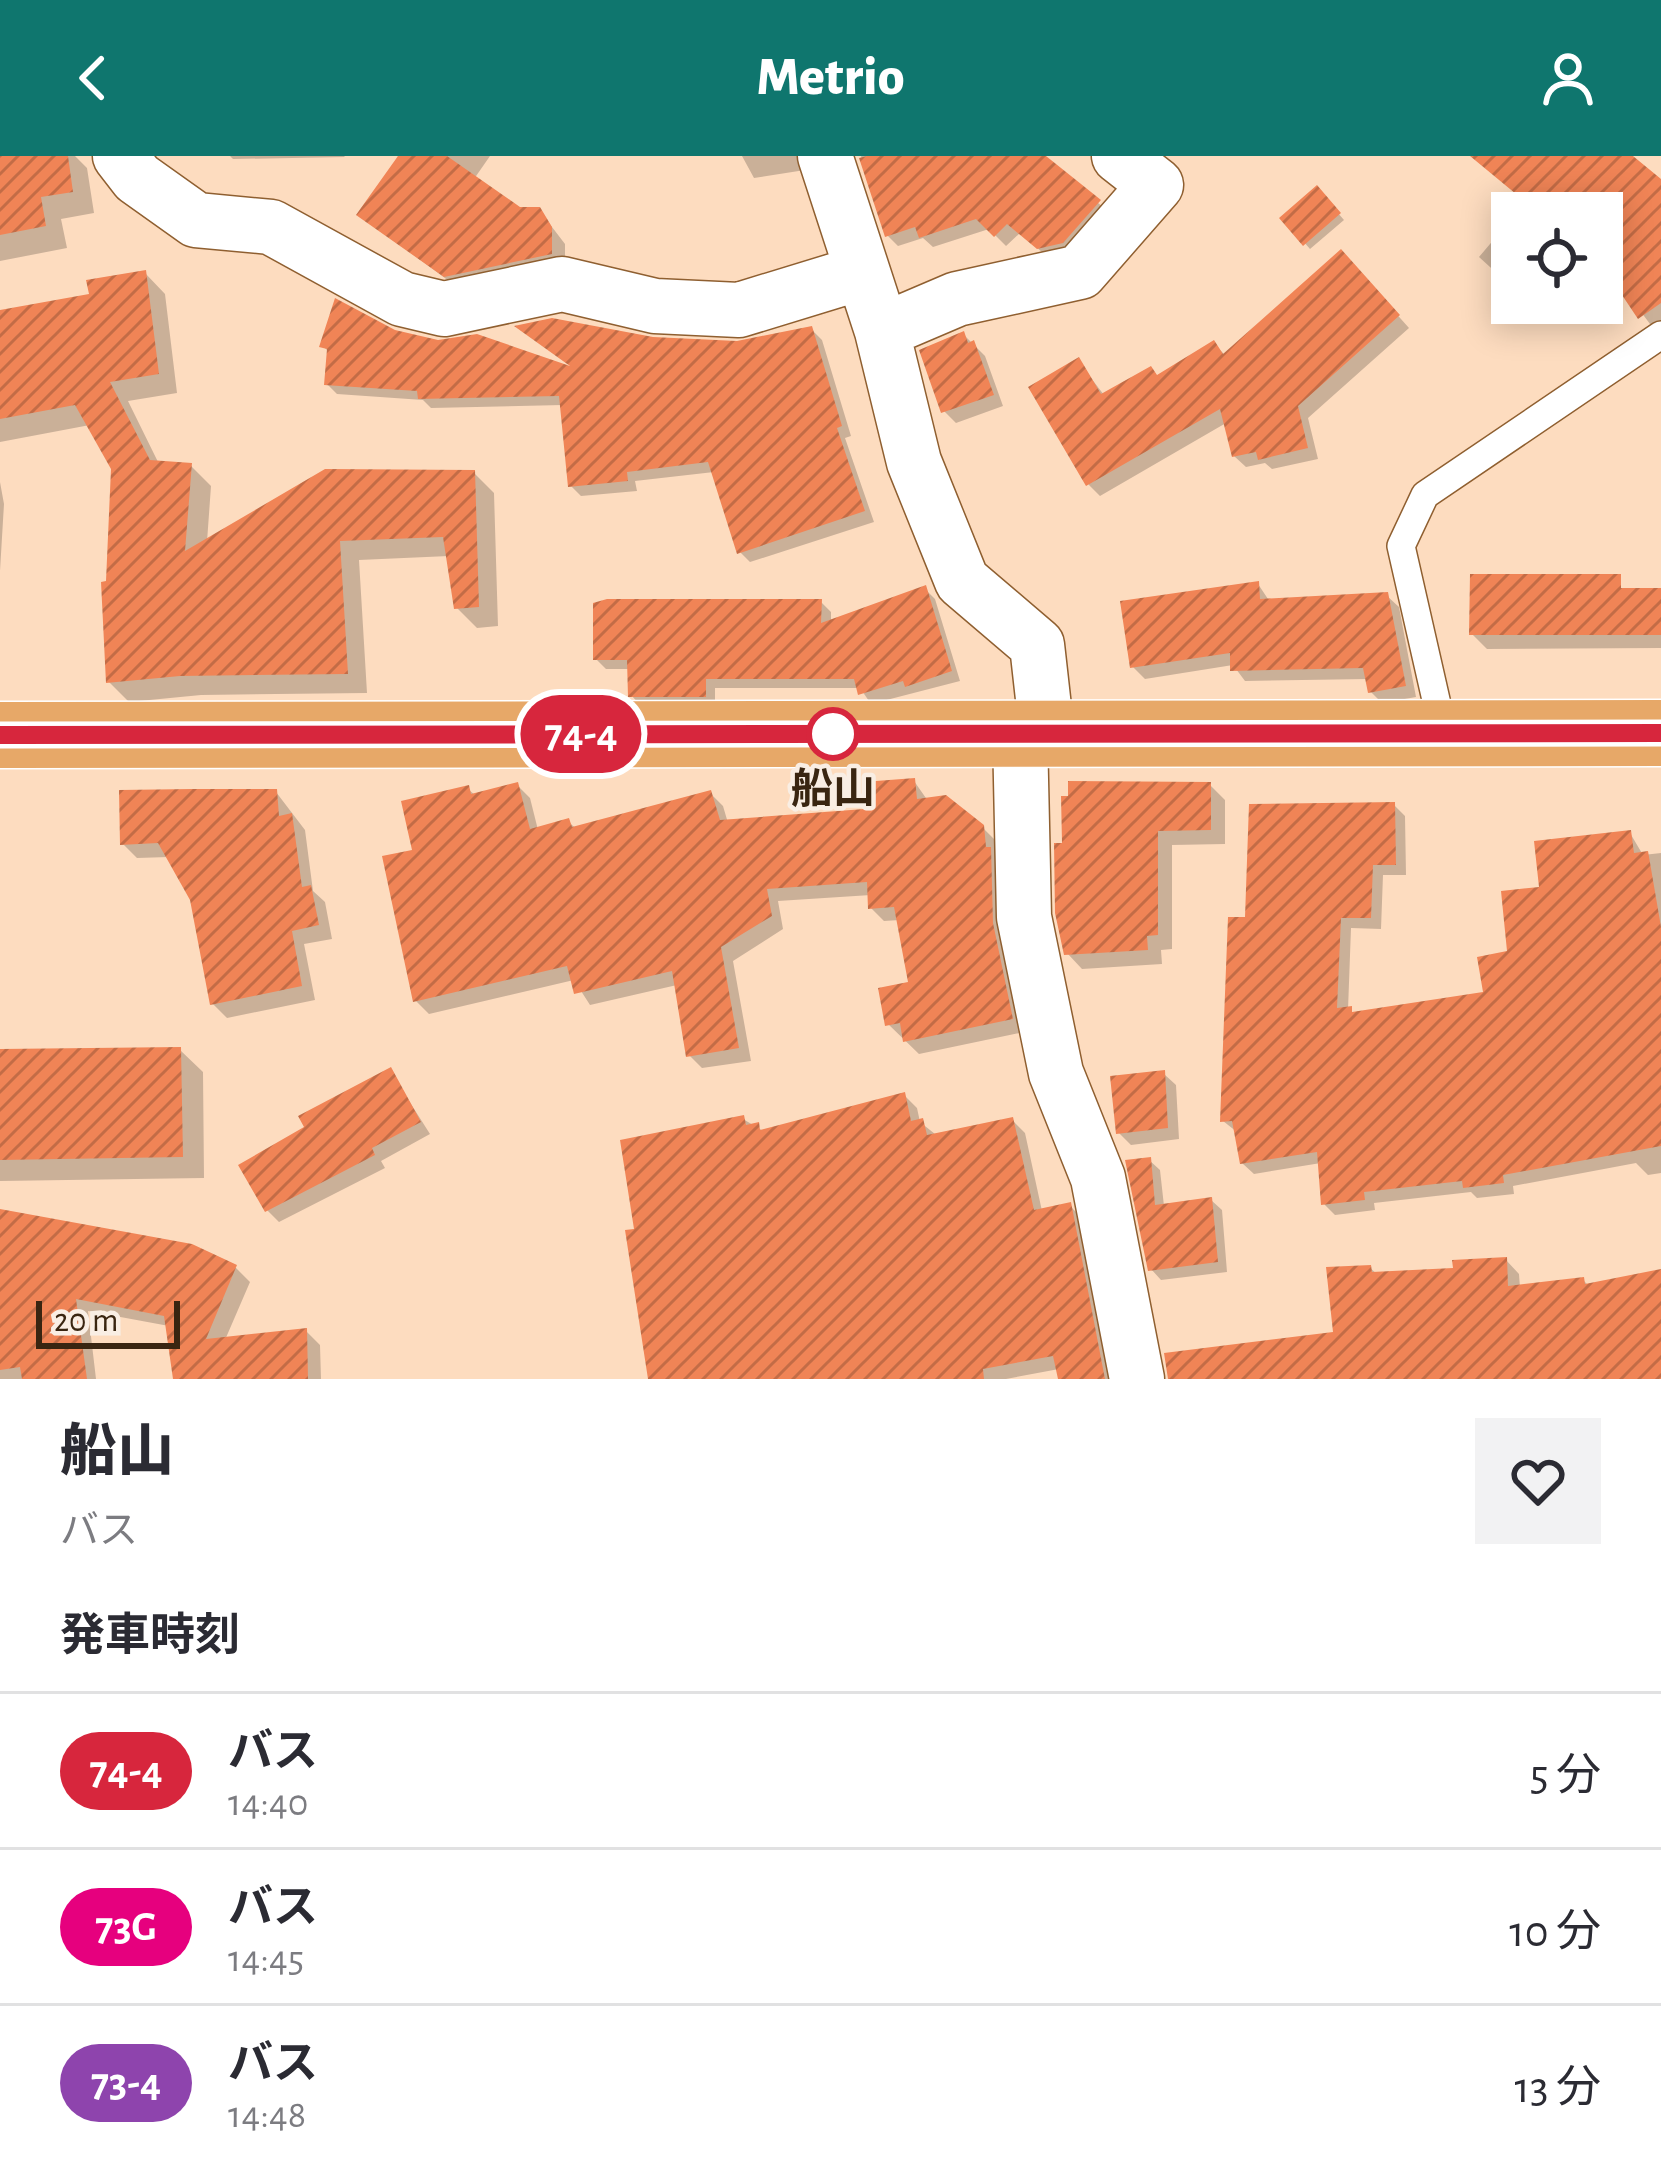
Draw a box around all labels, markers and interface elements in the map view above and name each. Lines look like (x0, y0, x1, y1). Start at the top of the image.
icon: back (60, 45, 126, 111)
icon: person (1535, 45, 1601, 111)
text: Metrio (757, 51, 904, 105)
map controls (1491, 192, 1623, 324)
button: locate (1491, 192, 1623, 324)
line badge: 74-4 (497, 695, 665, 773)
marker: 船山 (808, 709, 858, 759)
text: 74-4 (544, 713, 618, 755)
place label: 船山 (791, 767, 875, 811)
scale bar (36, 1295, 180, 1348)
text: 20 m (54, 1305, 118, 1338)
button: heart (1475, 1418, 1601, 1544)
text: 船山 (60, 1424, 174, 1481)
text: バス (60, 1512, 138, 1551)
text: 発車時刻 (60, 1614, 240, 1659)
text: バス (228, 1730, 318, 1775)
text: 74-4 (89, 1750, 163, 1792)
text: 5 分 (1530, 1754, 1601, 1799)
text: 14:40 (228, 1784, 308, 1823)
text: バス (228, 1886, 318, 1931)
text: 73G (95, 1906, 157, 1948)
text: 10 分 (1509, 1910, 1601, 1955)
text: 14:45 (228, 1940, 304, 1979)
text: バス (228, 2042, 318, 2087)
text: 73-4 (91, 2062, 161, 2104)
text: 13 分 (1515, 2066, 1601, 2111)
text: 14:48 (228, 2096, 306, 2135)

